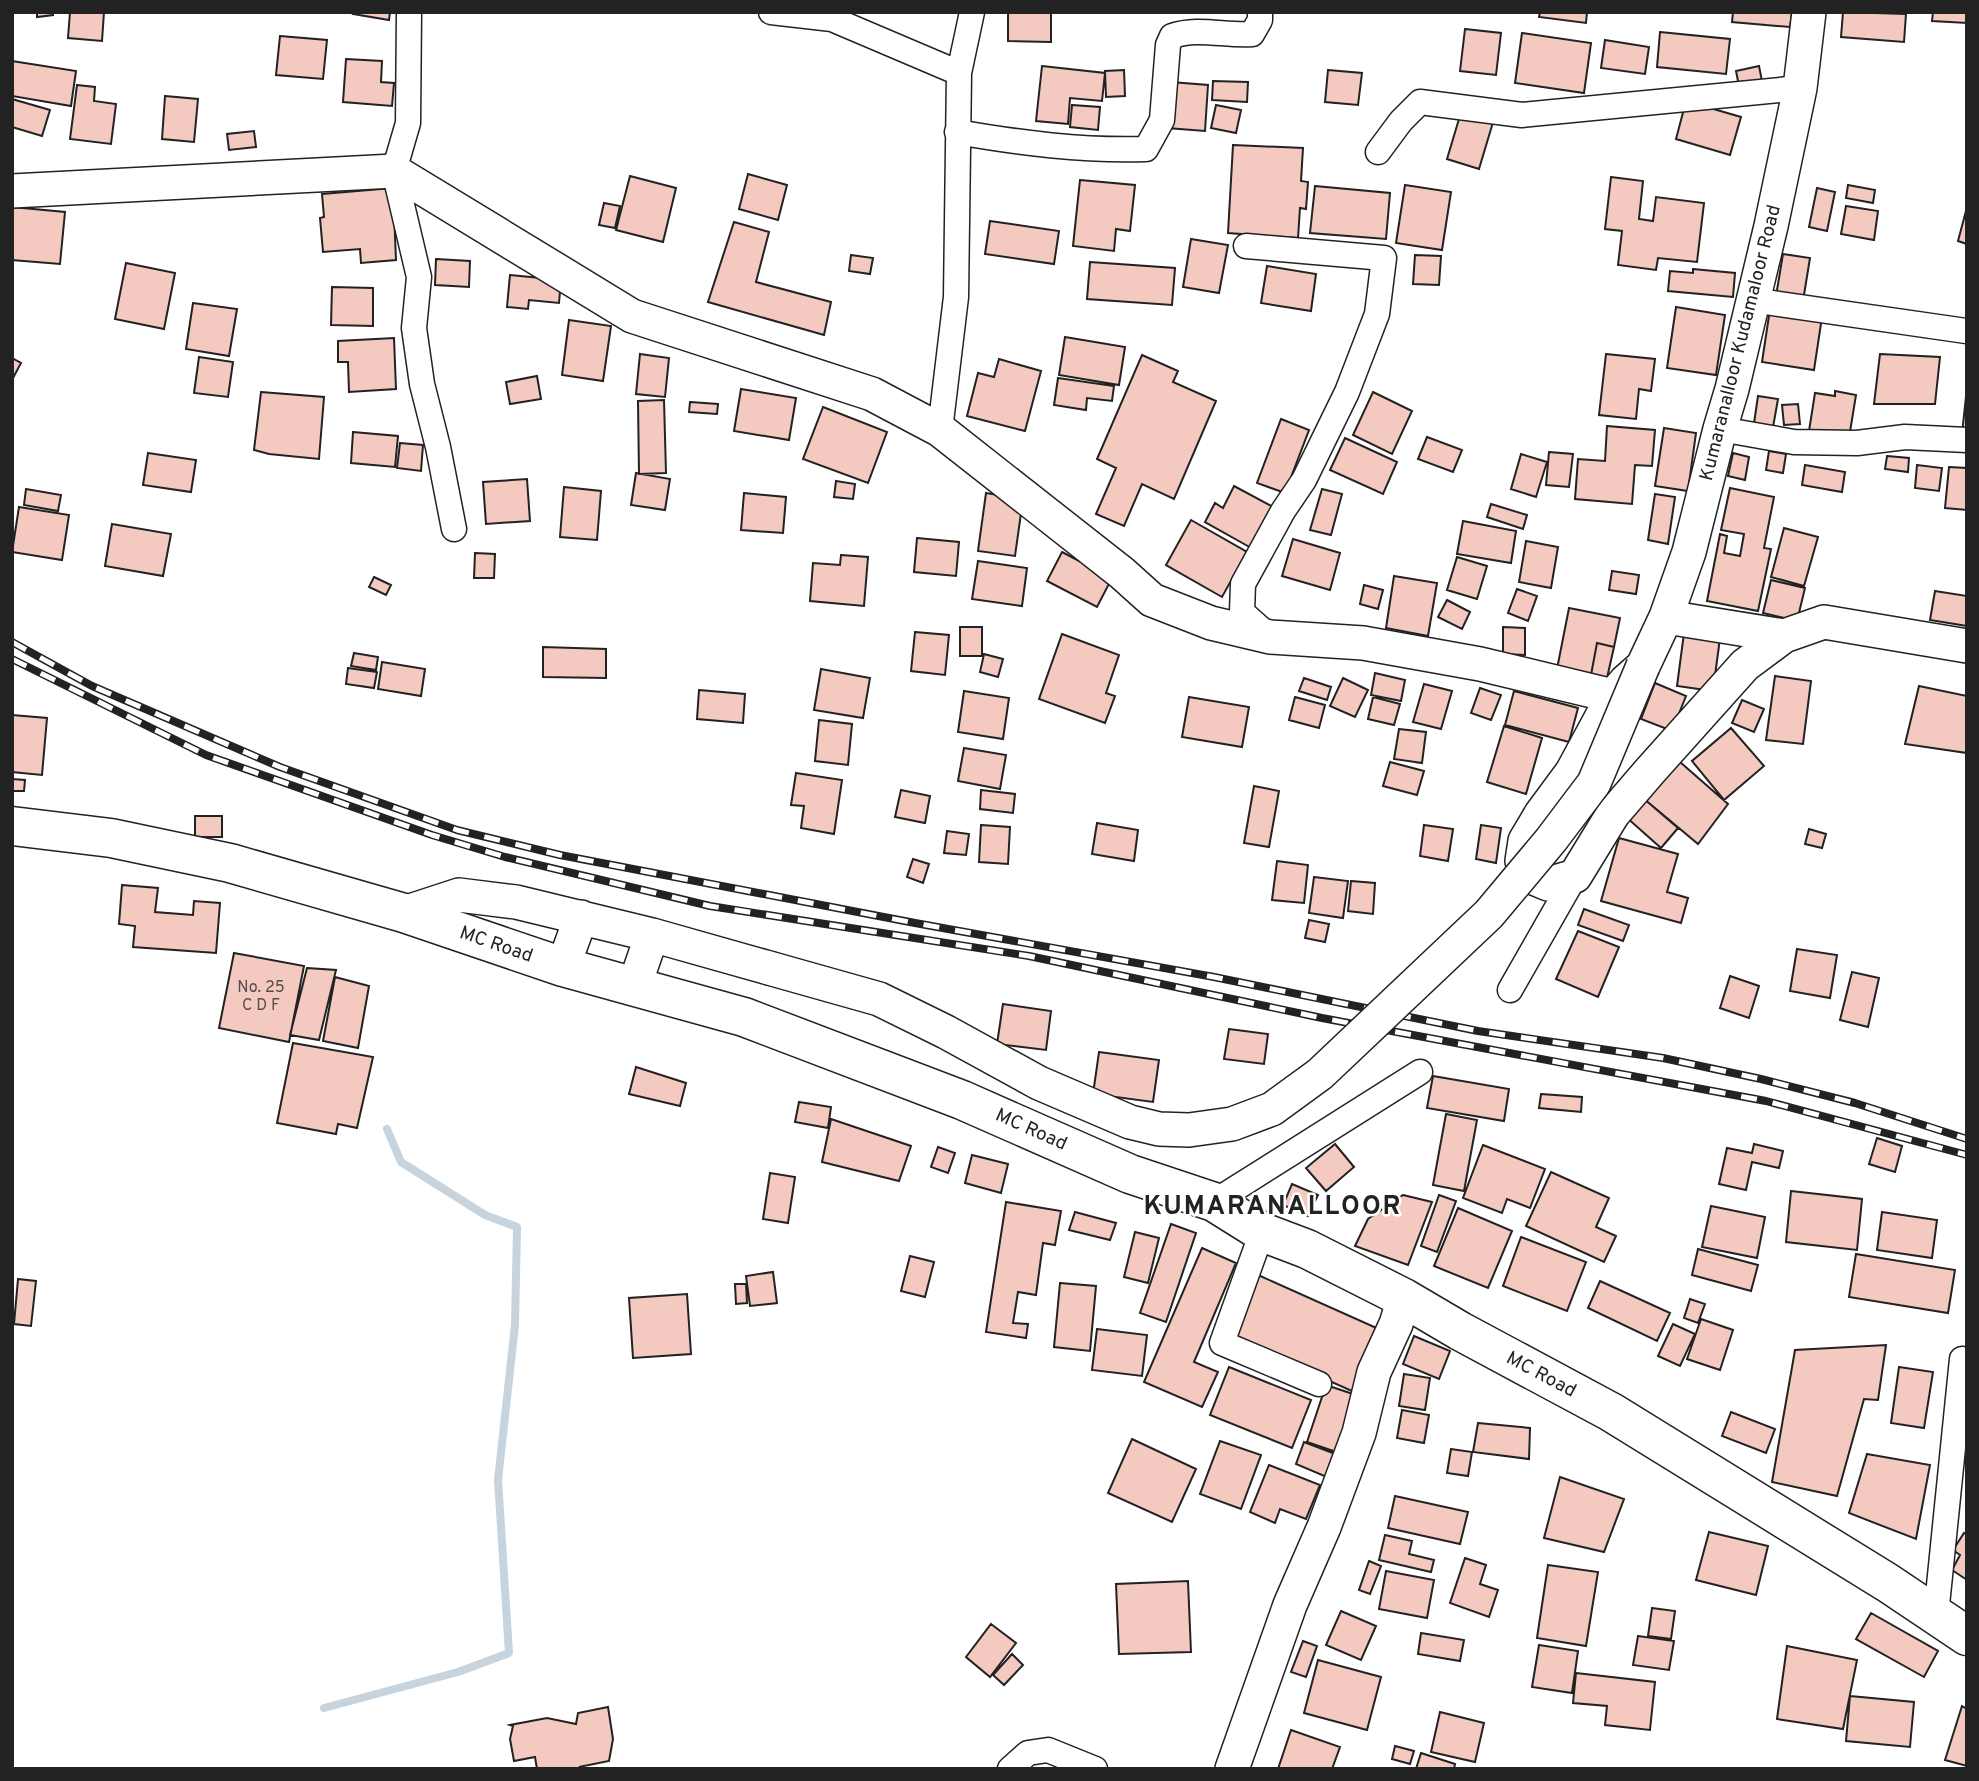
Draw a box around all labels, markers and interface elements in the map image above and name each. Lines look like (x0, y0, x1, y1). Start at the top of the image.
street label: Kumaranalloor Kudamaloor Road (1695, 203, 1787, 483)
street label: MC Road (456, 921, 536, 969)
house number: No. 25 C D F (237, 978, 285, 1016)
street label: MC Road (991, 1104, 1071, 1156)
district label: KUMARANALLOOR (1143, 1191, 1403, 1224)
street label: MC Road (1502, 1347, 1580, 1403)

